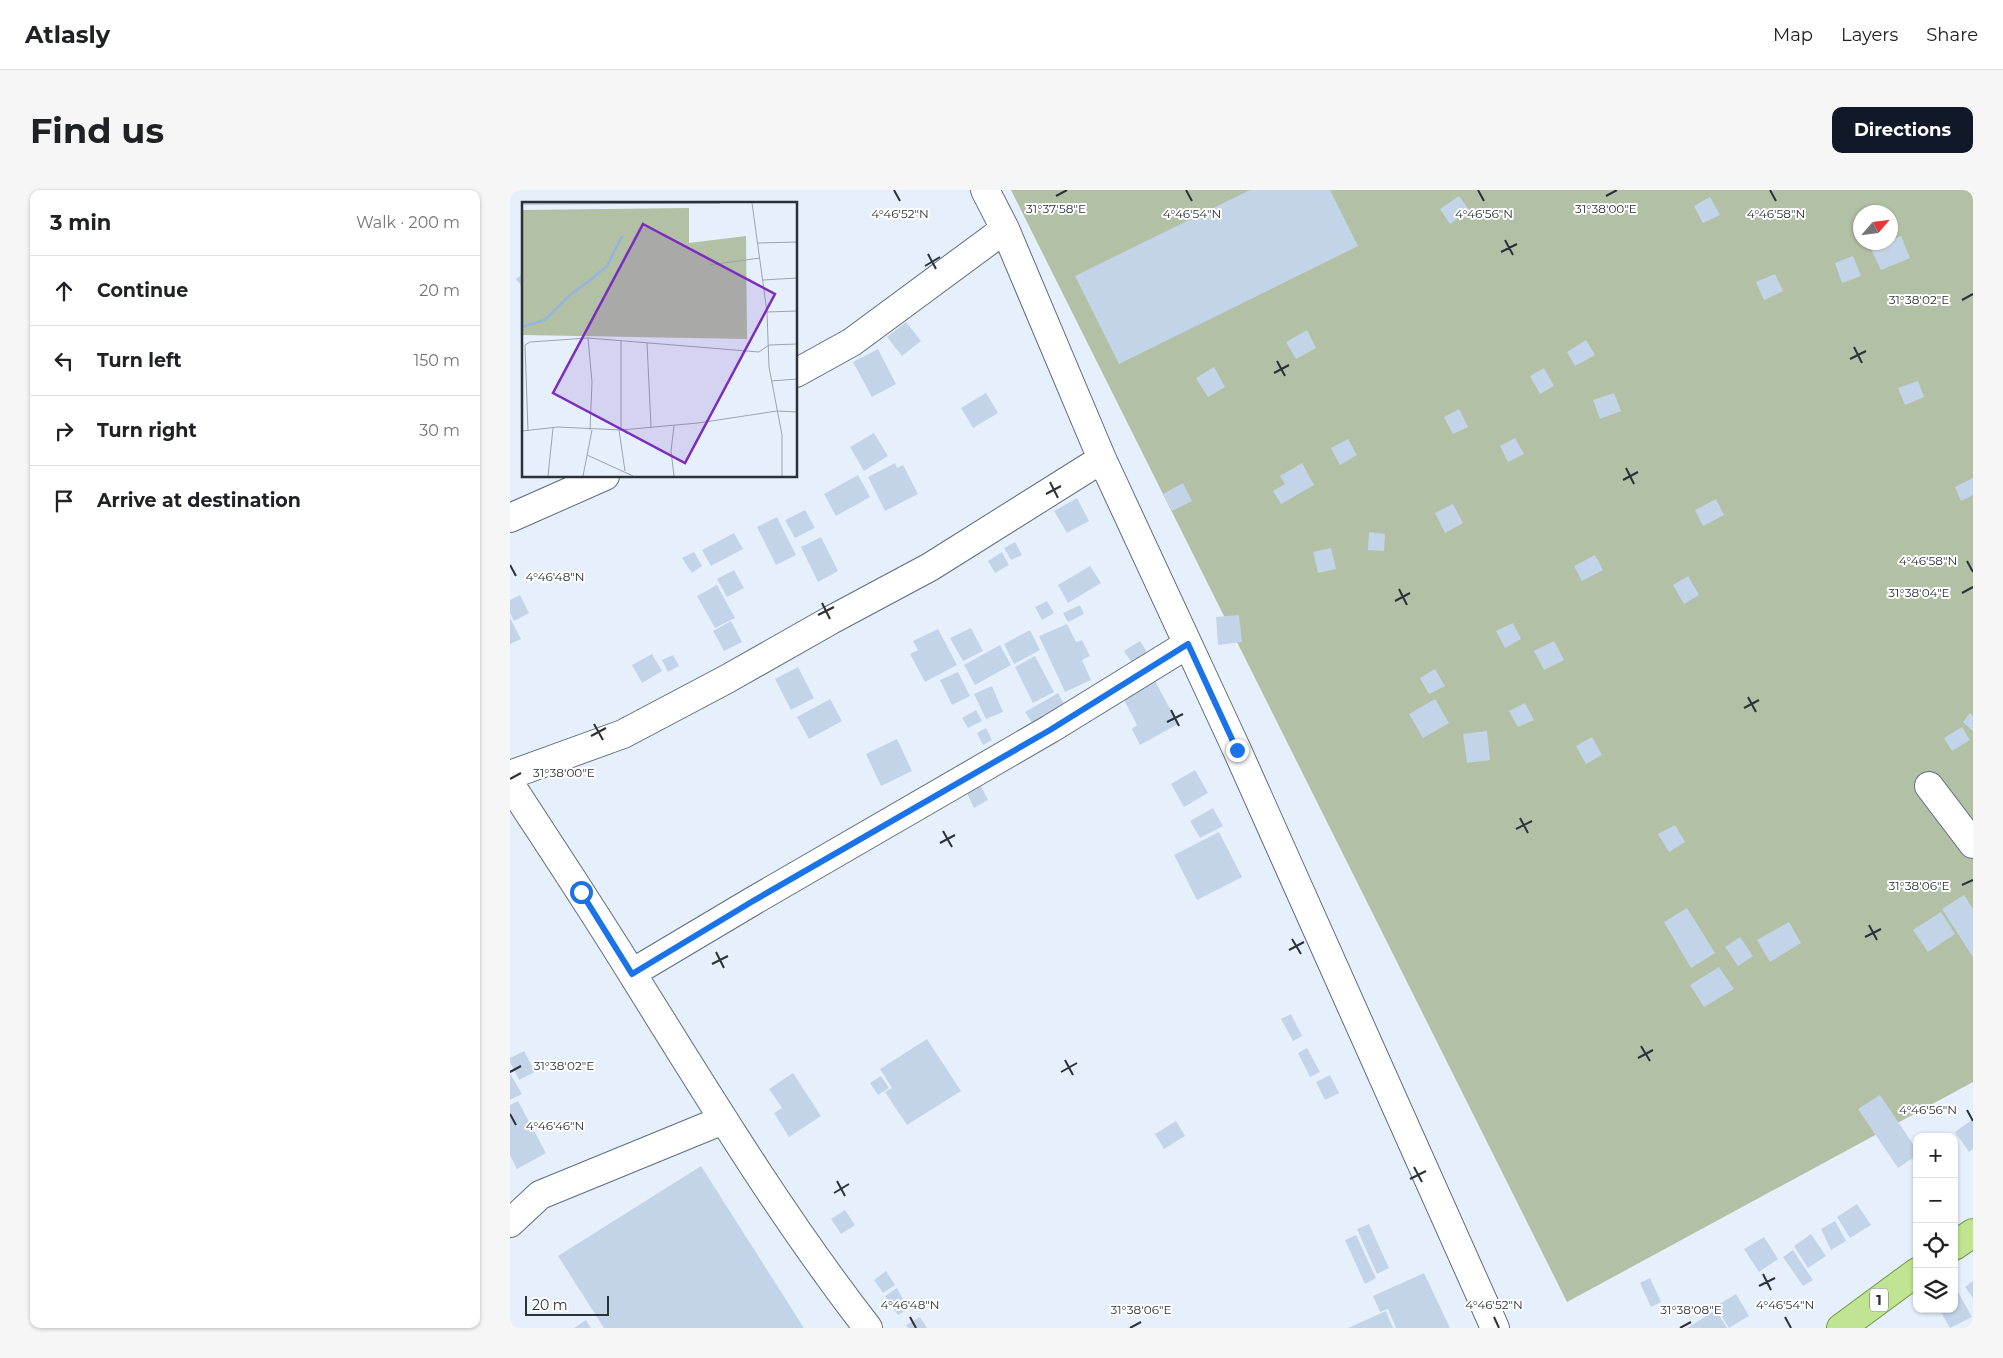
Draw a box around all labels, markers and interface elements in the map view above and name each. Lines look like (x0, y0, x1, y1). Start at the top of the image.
text: Atlasly (25, 20, 110, 49)
text: Map (1773, 24, 1813, 46)
text: Layers (1841, 24, 1898, 46)
text: Share (1926, 24, 1978, 46)
button: Directions (1832, 107, 1973, 153)
text: Find us (30, 109, 164, 152)
text: 31°37'58"E (1026, 201, 1086, 216)
text: 31°38'00"E (1575, 201, 1637, 216)
inset map (522, 202, 798, 478)
north arrow (1853, 205, 1898, 250)
text: 4°46'52"N (871, 206, 929, 221)
text: 4°46'54"N (1163, 206, 1221, 221)
text: 4°46'56"N (1455, 206, 1513, 221)
text: 4°46'58"N (1747, 206, 1805, 221)
text: 3 min (50, 210, 111, 235)
text: Walk · 200 m (356, 213, 460, 232)
icon: ahead (50, 277, 78, 305)
text: Continue (97, 279, 188, 302)
text: 20 m (419, 281, 460, 300)
text: 31°38'02"E (1889, 292, 1949, 307)
icon: left (50, 347, 78, 375)
text: Turn left (97, 349, 182, 372)
text: 150 m (413, 351, 460, 370)
icon: right (50, 417, 78, 445)
text: Turn right (97, 419, 197, 442)
text: 30 m (419, 421, 460, 440)
icon: arrive (50, 487, 78, 515)
text: Arrive at destination (97, 489, 301, 512)
text: 4°46'58"N (1899, 553, 1957, 568)
text: 4°46'48"N (525, 569, 585, 584)
text: 31°38'04"E (1888, 585, 1950, 600)
route end (1226, 739, 1249, 762)
text: 31°38'00"E (533, 765, 595, 780)
text: 31°38'06"E (1889, 878, 1949, 893)
route start (570, 881, 593, 904)
text: 31°38'02"E (534, 1058, 594, 1073)
text: 4°46'56"N (1899, 1102, 1957, 1117)
text: 4°46'46"N (526, 1118, 584, 1133)
map controls (1913, 1133, 1958, 1313)
button: + (1913, 1133, 1958, 1178)
button: − (1913, 1178, 1958, 1223)
button: locate (1913, 1223, 1958, 1268)
button: layers (1913, 1268, 1958, 1313)
road number: 1 (1870, 1288, 1888, 1312)
scale bar (525, 1293, 609, 1316)
text: 20 m (532, 1296, 568, 1314)
text: 4°46'48"N (880, 1297, 940, 1312)
text: 4°46'52"N (1465, 1297, 1523, 1312)
text: 4°46'54"N (1756, 1297, 1814, 1312)
text: 31°38'06"E (1111, 1302, 1171, 1317)
text: 31°38'08"E (1660, 1302, 1722, 1317)

